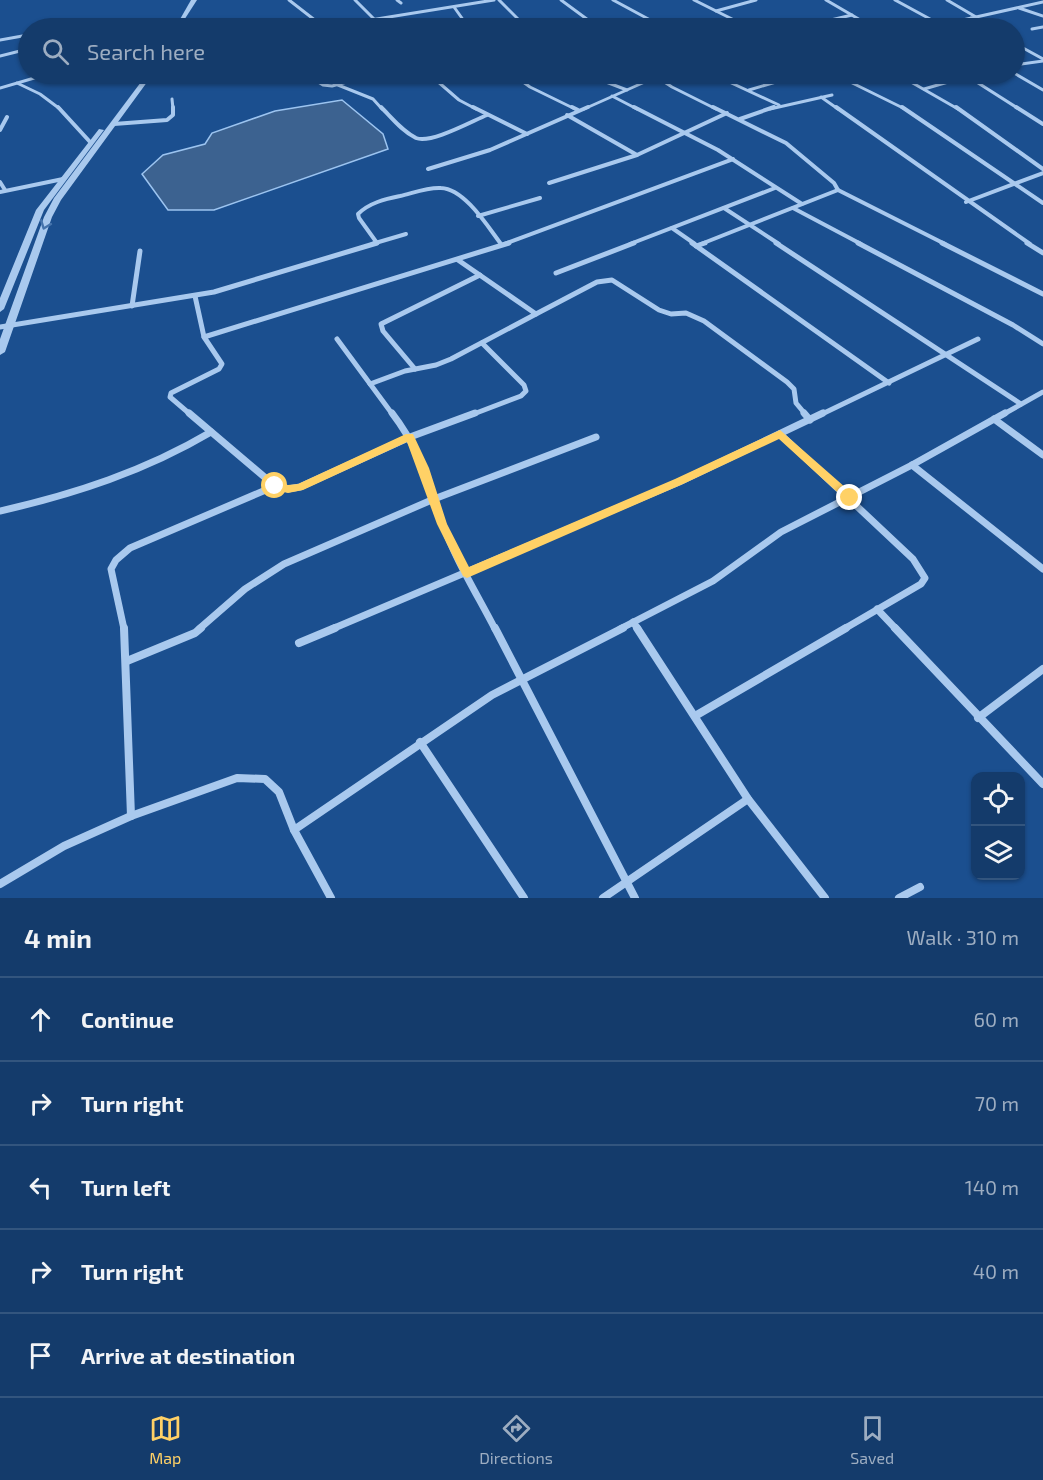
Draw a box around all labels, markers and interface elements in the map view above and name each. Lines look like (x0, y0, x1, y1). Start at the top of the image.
search box (18, 18, 1025, 84)
icon: search (39, 35, 72, 68)
text: Search here (87, 38, 205, 64)
one-way arrow (40, 219, 53, 229)
route start (261, 472, 287, 498)
route end (836, 484, 862, 510)
map controls (971, 772, 1025, 880)
button: locate (971, 772, 1025, 826)
button: layers (971, 826, 1025, 880)
text: 4 min (24, 922, 92, 953)
text: Walk · 310 m (907, 925, 1019, 949)
icon: ahead (24, 1003, 57, 1036)
text: Continue (81, 1006, 174, 1032)
text: 60 m (974, 1007, 1019, 1031)
icon: right (24, 1087, 57, 1120)
text: Turn right (81, 1090, 183, 1116)
text: 70 m (975, 1091, 1019, 1115)
icon: left (24, 1171, 57, 1204)
text: Turn left (81, 1174, 170, 1200)
text: 140 m (965, 1175, 1019, 1199)
icon: right (24, 1255, 57, 1288)
text: Turn right (81, 1258, 183, 1284)
text: 40 m (973, 1259, 1019, 1283)
icon: arrive (24, 1339, 57, 1372)
text: Arrive at destination (81, 1342, 295, 1368)
tab: Map (149, 1412, 182, 1467)
tab: Directions (479, 1412, 553, 1467)
tab: Saved (850, 1412, 894, 1467)

